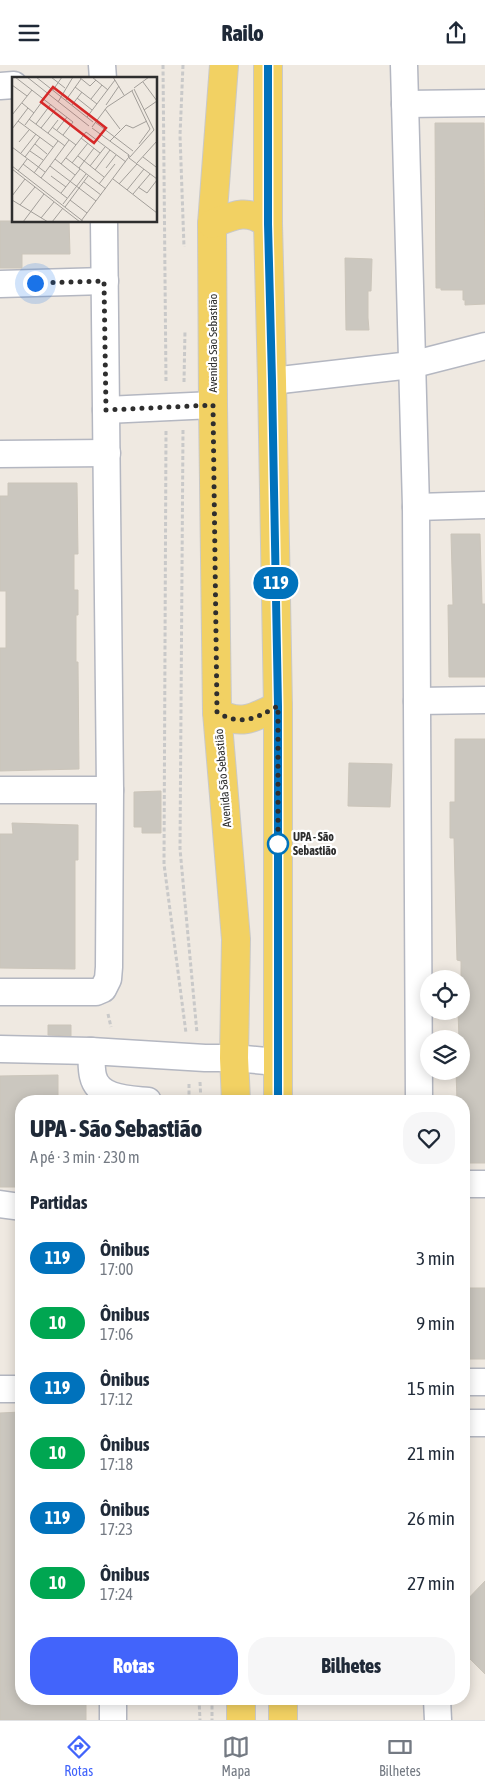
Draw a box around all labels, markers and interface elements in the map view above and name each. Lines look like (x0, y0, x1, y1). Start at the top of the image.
icon: menu (15, 19, 43, 47)
icon: share (442, 19, 470, 47)
text: Railo (221, 20, 264, 46)
inset map (12, 77, 158, 223)
your location (23, 271, 48, 296)
street label: Avenida São Sebastião (206, 293, 220, 392)
line badge: 119 (247, 567, 305, 599)
text: 119 (263, 572, 289, 593)
street label: Avenida São Sebastião (212, 728, 234, 828)
place label: UPA - São Sebastião (293, 830, 337, 858)
marker: UPA - São Sebastião (267, 833, 289, 855)
map controls (420, 970, 470, 1080)
button: locate (420, 970, 470, 1020)
button: layers (420, 1030, 470, 1080)
button: heart (403, 1112, 455, 1164)
text: UPA - São Sebastião (30, 1115, 202, 1142)
text: A pé · 3 min · 230 m (30, 1148, 139, 1166)
text: Partidas (30, 1191, 88, 1213)
text: Ônibus (100, 1238, 150, 1260)
text: 119 (45, 1247, 70, 1268)
text: 3 min (416, 1247, 455, 1269)
text: 17:00 (100, 1260, 133, 1278)
text: Ônibus (100, 1303, 150, 1325)
text: 10 (49, 1312, 66, 1333)
text: 9 min (416, 1312, 455, 1334)
text: 17:06 (100, 1325, 133, 1343)
text: Ônibus (100, 1368, 150, 1390)
text: 119 (45, 1377, 70, 1398)
text: 15 min (407, 1377, 455, 1399)
text: 17:12 (100, 1390, 133, 1408)
text: Ônibus (100, 1433, 150, 1455)
text: 10 (49, 1442, 66, 1463)
text: 21 min (407, 1442, 455, 1464)
text: 17:18 (100, 1455, 133, 1473)
text: Ônibus (100, 1498, 150, 1520)
text: 119 (45, 1507, 70, 1528)
text: 26 min (407, 1507, 455, 1529)
text: 17:23 (100, 1520, 133, 1538)
text: Ônibus (100, 1563, 150, 1585)
text: 10 (49, 1572, 66, 1593)
text: 27 min (407, 1572, 455, 1594)
text: 17:24 (100, 1585, 133, 1603)
button: Rotas (30, 1637, 238, 1695)
button: Bilhetes (248, 1637, 455, 1695)
tab: Rotas (64, 1733, 93, 1779)
tab: Mapa (222, 1733, 251, 1779)
tab: Bilhetes (379, 1733, 421, 1779)

